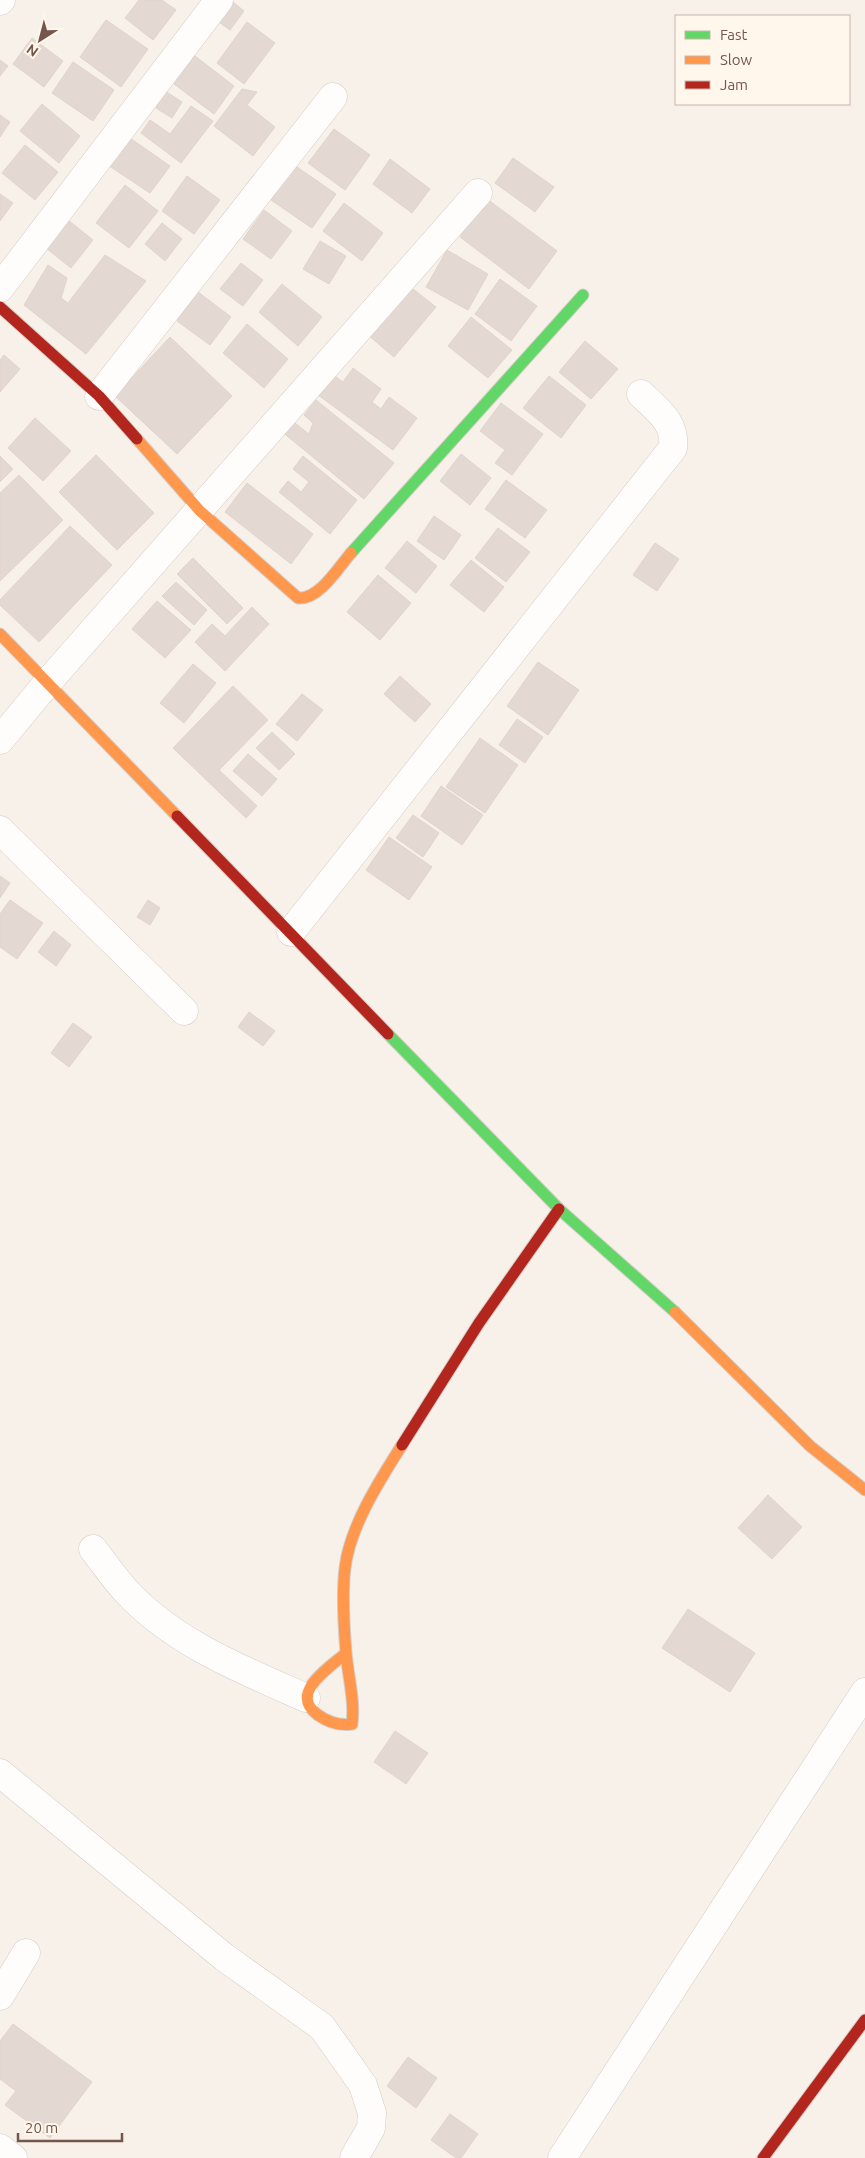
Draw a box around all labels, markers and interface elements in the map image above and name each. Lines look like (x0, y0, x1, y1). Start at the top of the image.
north arrow (15, 15, 65, 65)
legend (675, 15, 850, 105)
text: Fast (720, 26, 748, 43)
text: N (23, 41, 41, 60)
text: Slow (720, 51, 753, 68)
text: Jam (720, 76, 748, 93)
scale bar (18, 2110, 121, 2142)
text: 20 m (25, 2119, 58, 2136)

